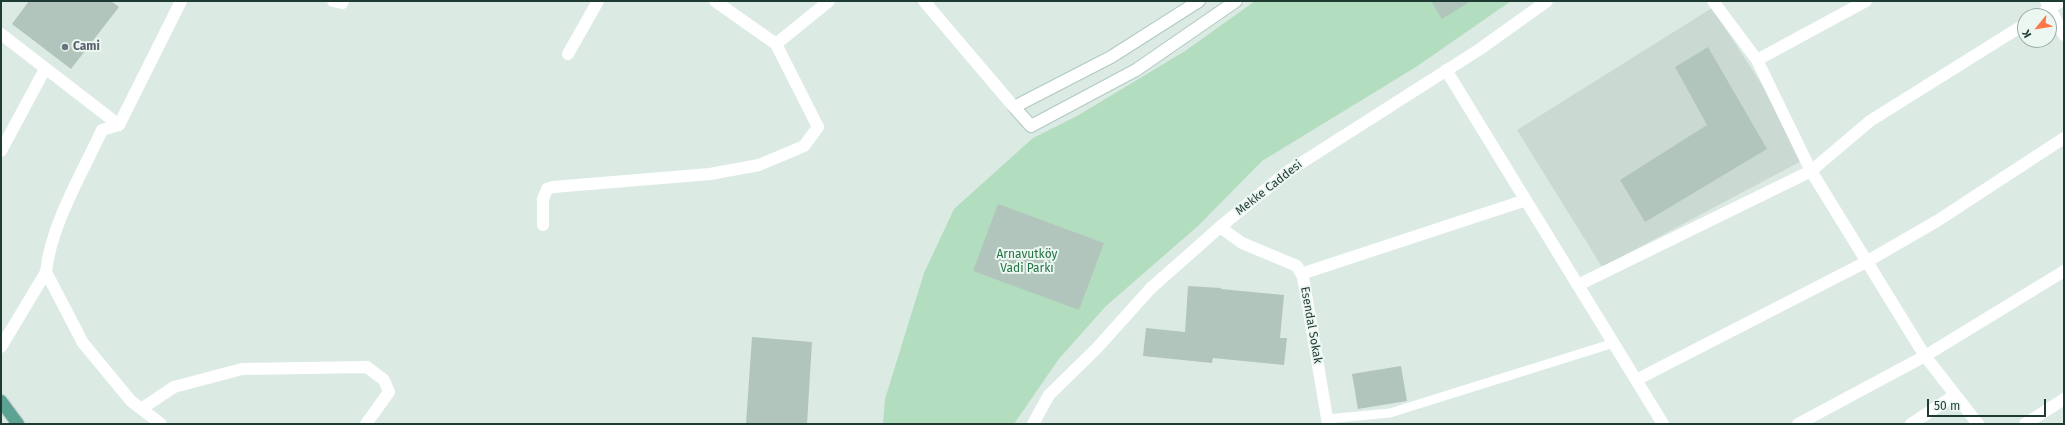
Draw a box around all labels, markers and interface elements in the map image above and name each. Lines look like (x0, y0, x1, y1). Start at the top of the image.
north arrow (2017, 8, 2057, 48)
text: K (2020, 27, 2034, 40)
place label: Cami (73, 40, 100, 54)
marker: Cami (60, 42, 70, 52)
street label: Mekke Caddesi (1233, 157, 1305, 219)
park label: Arnavutköy Vadi Parkı (996, 248, 1058, 276)
street label: Esendal Sokak (1297, 285, 1325, 365)
scale bar (1929, 391, 2048, 417)
text: 50 m (1934, 399, 1960, 413)

